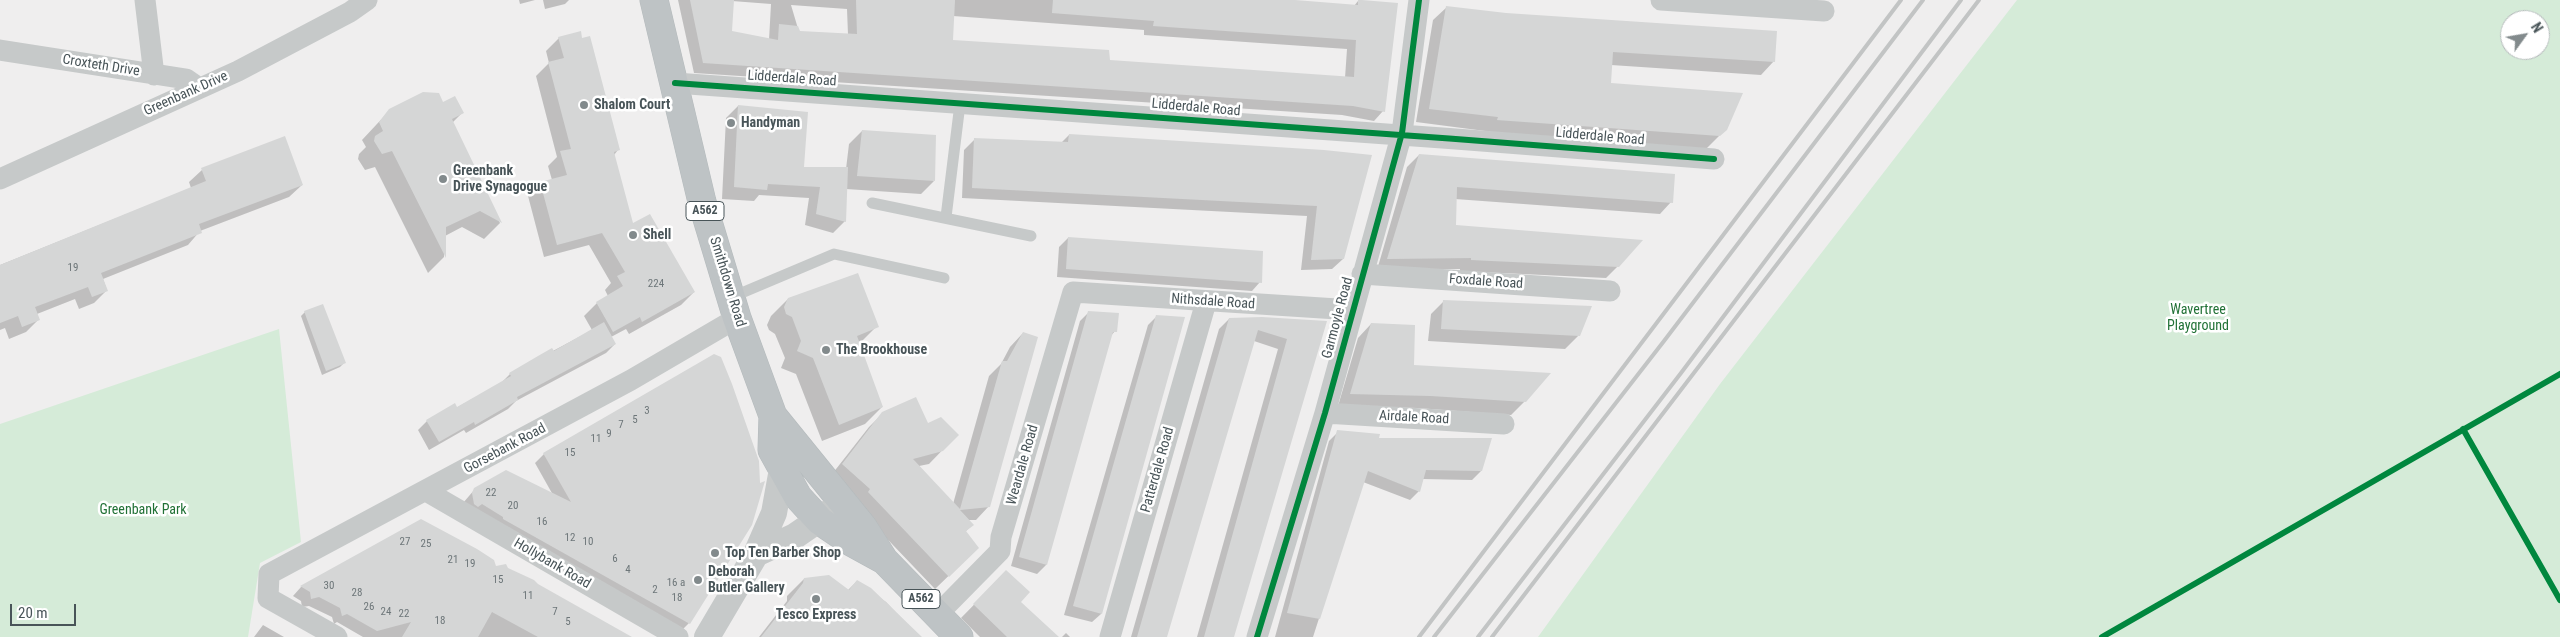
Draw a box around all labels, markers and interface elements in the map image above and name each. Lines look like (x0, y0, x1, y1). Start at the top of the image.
north arrow (2500, 10, 2550, 60)
text: N (2528, 20, 2546, 35)
street label: Croxteth Drive (61, 52, 141, 80)
street label: Greenbank Drive (141, 68, 231, 120)
street label: Lidderdale Road (747, 68, 837, 90)
street label: Lidderdale Road (1151, 96, 1241, 120)
place label: Shalom Court (594, 97, 670, 113)
marker: Shalom Court (578, 99, 590, 111)
place label: Handyman (741, 115, 800, 131)
marker: Handyman (725, 117, 737, 129)
street label: Lidderdale Road (1555, 125, 1645, 149)
place label: Greenbank Drive Synagogue (453, 163, 547, 196)
marker: Greenbank Drive Synagogue (437, 173, 449, 185)
road number: A562 (686, 202, 724, 220)
place label: Shell (643, 227, 671, 243)
marker: Shell (627, 229, 639, 241)
street label: Smithdown Road (705, 235, 749, 329)
house number: 19 (68, 261, 78, 275)
street label: Foxdale Road (1448, 271, 1524, 293)
street label: Garmoyle Road (1319, 275, 1357, 361)
house number: 224 (648, 277, 664, 291)
street label: Nithsdale Road (1171, 291, 1255, 313)
park label: Wavertree Playground (2167, 302, 2229, 334)
place label: The Brookhouse (836, 342, 927, 358)
marker: The Brookhouse (820, 344, 832, 356)
house number: 3 (644, 404, 650, 418)
street label: Airdale Road (1379, 408, 1449, 428)
house number: 5 (632, 413, 638, 427)
house number: 7 (618, 418, 624, 432)
street label: Gorsebank Road (461, 420, 549, 478)
street label: Weardale Road (1004, 423, 1042, 507)
street label: Patterdale Road (1138, 425, 1178, 515)
house number: 9 (606, 427, 612, 441)
house number: 11 (591, 432, 601, 446)
house number: 15 (565, 446, 575, 460)
house number: 22 (486, 486, 496, 500)
house number: 20 (508, 499, 518, 513)
park label: Greenbank Park (99, 502, 187, 518)
house number: 16 (537, 515, 547, 529)
house number: 12 (565, 531, 575, 545)
house number: 27 (400, 535, 410, 549)
street label: Hollybank Road (511, 535, 593, 593)
house number: 10 (583, 535, 593, 549)
house number: 25 (421, 537, 431, 551)
place label: Top Ten Barber Shop (725, 545, 841, 561)
marker: Top Ten Barber Shop (709, 547, 721, 559)
house number: 6 (612, 552, 618, 566)
house number: 21 (448, 553, 458, 567)
house number: 19 (465, 557, 475, 571)
house number: 4 (625, 563, 631, 577)
place label: Deborah Butler Gallery (708, 564, 785, 596)
house number: 15 (493, 573, 503, 587)
marker: Deborah Butler Gallery (692, 574, 704, 586)
house number: 16 a (667, 576, 685, 590)
house number: 30 (324, 579, 334, 593)
house number: 2 (652, 583, 658, 597)
house number: 28 (352, 586, 362, 600)
house number: 11 (523, 589, 533, 603)
road number: A562 (902, 590, 940, 608)
house number: 18 (672, 591, 682, 605)
marker: Tesco Express (810, 593, 822, 605)
scale bar (12, 594, 79, 626)
house number: 26 (364, 600, 374, 614)
text: 20 m (18, 604, 48, 622)
house number: 24 (381, 605, 391, 619)
house number: 7 (552, 605, 558, 619)
house number: 22 (399, 607, 409, 621)
place label: Tesco Express (776, 607, 856, 623)
house number: 18 (435, 614, 445, 628)
house number: 5 (565, 615, 571, 629)

